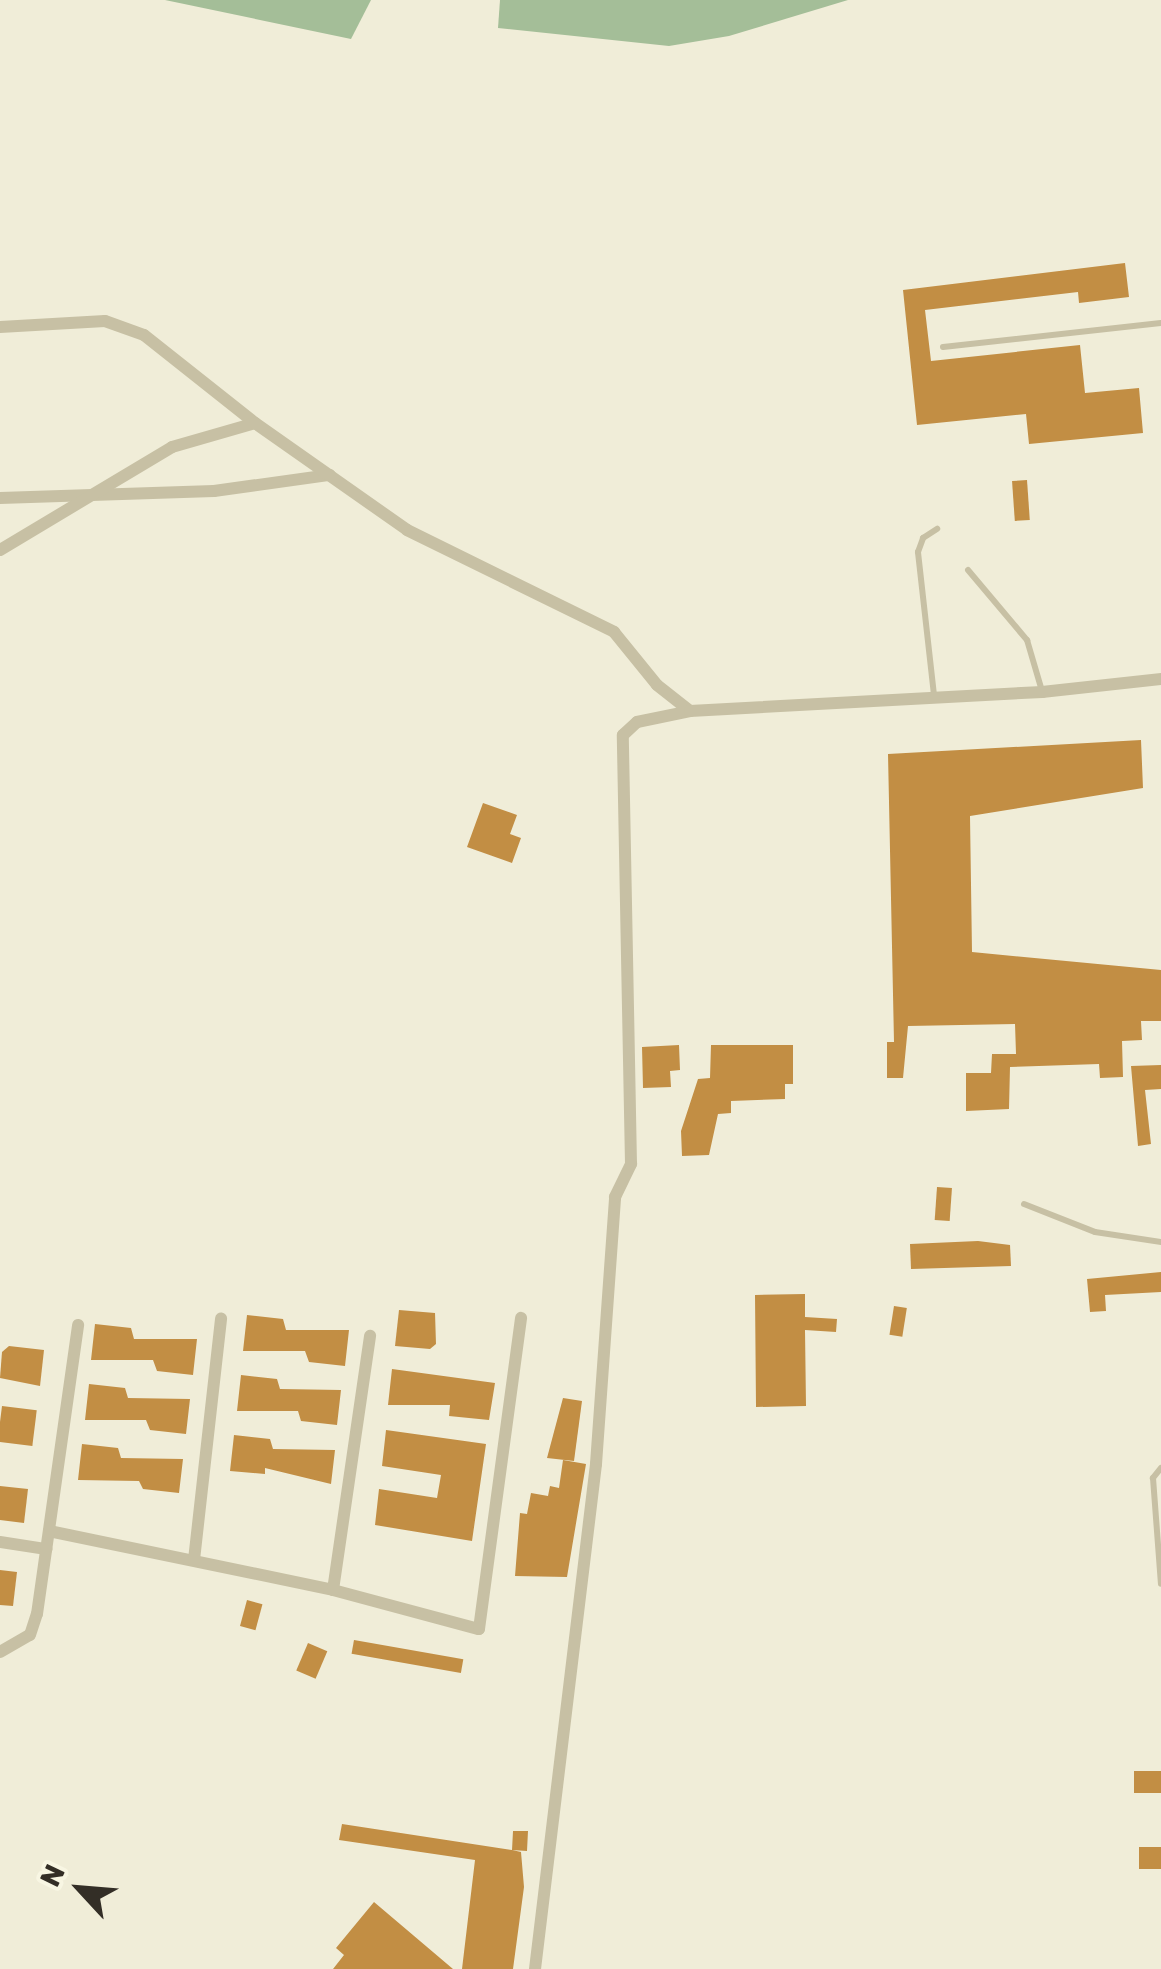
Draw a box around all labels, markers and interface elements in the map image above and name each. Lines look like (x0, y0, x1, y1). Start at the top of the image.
north arrow (30, 1839, 130, 1939)
text: N (33, 1859, 72, 1892)

